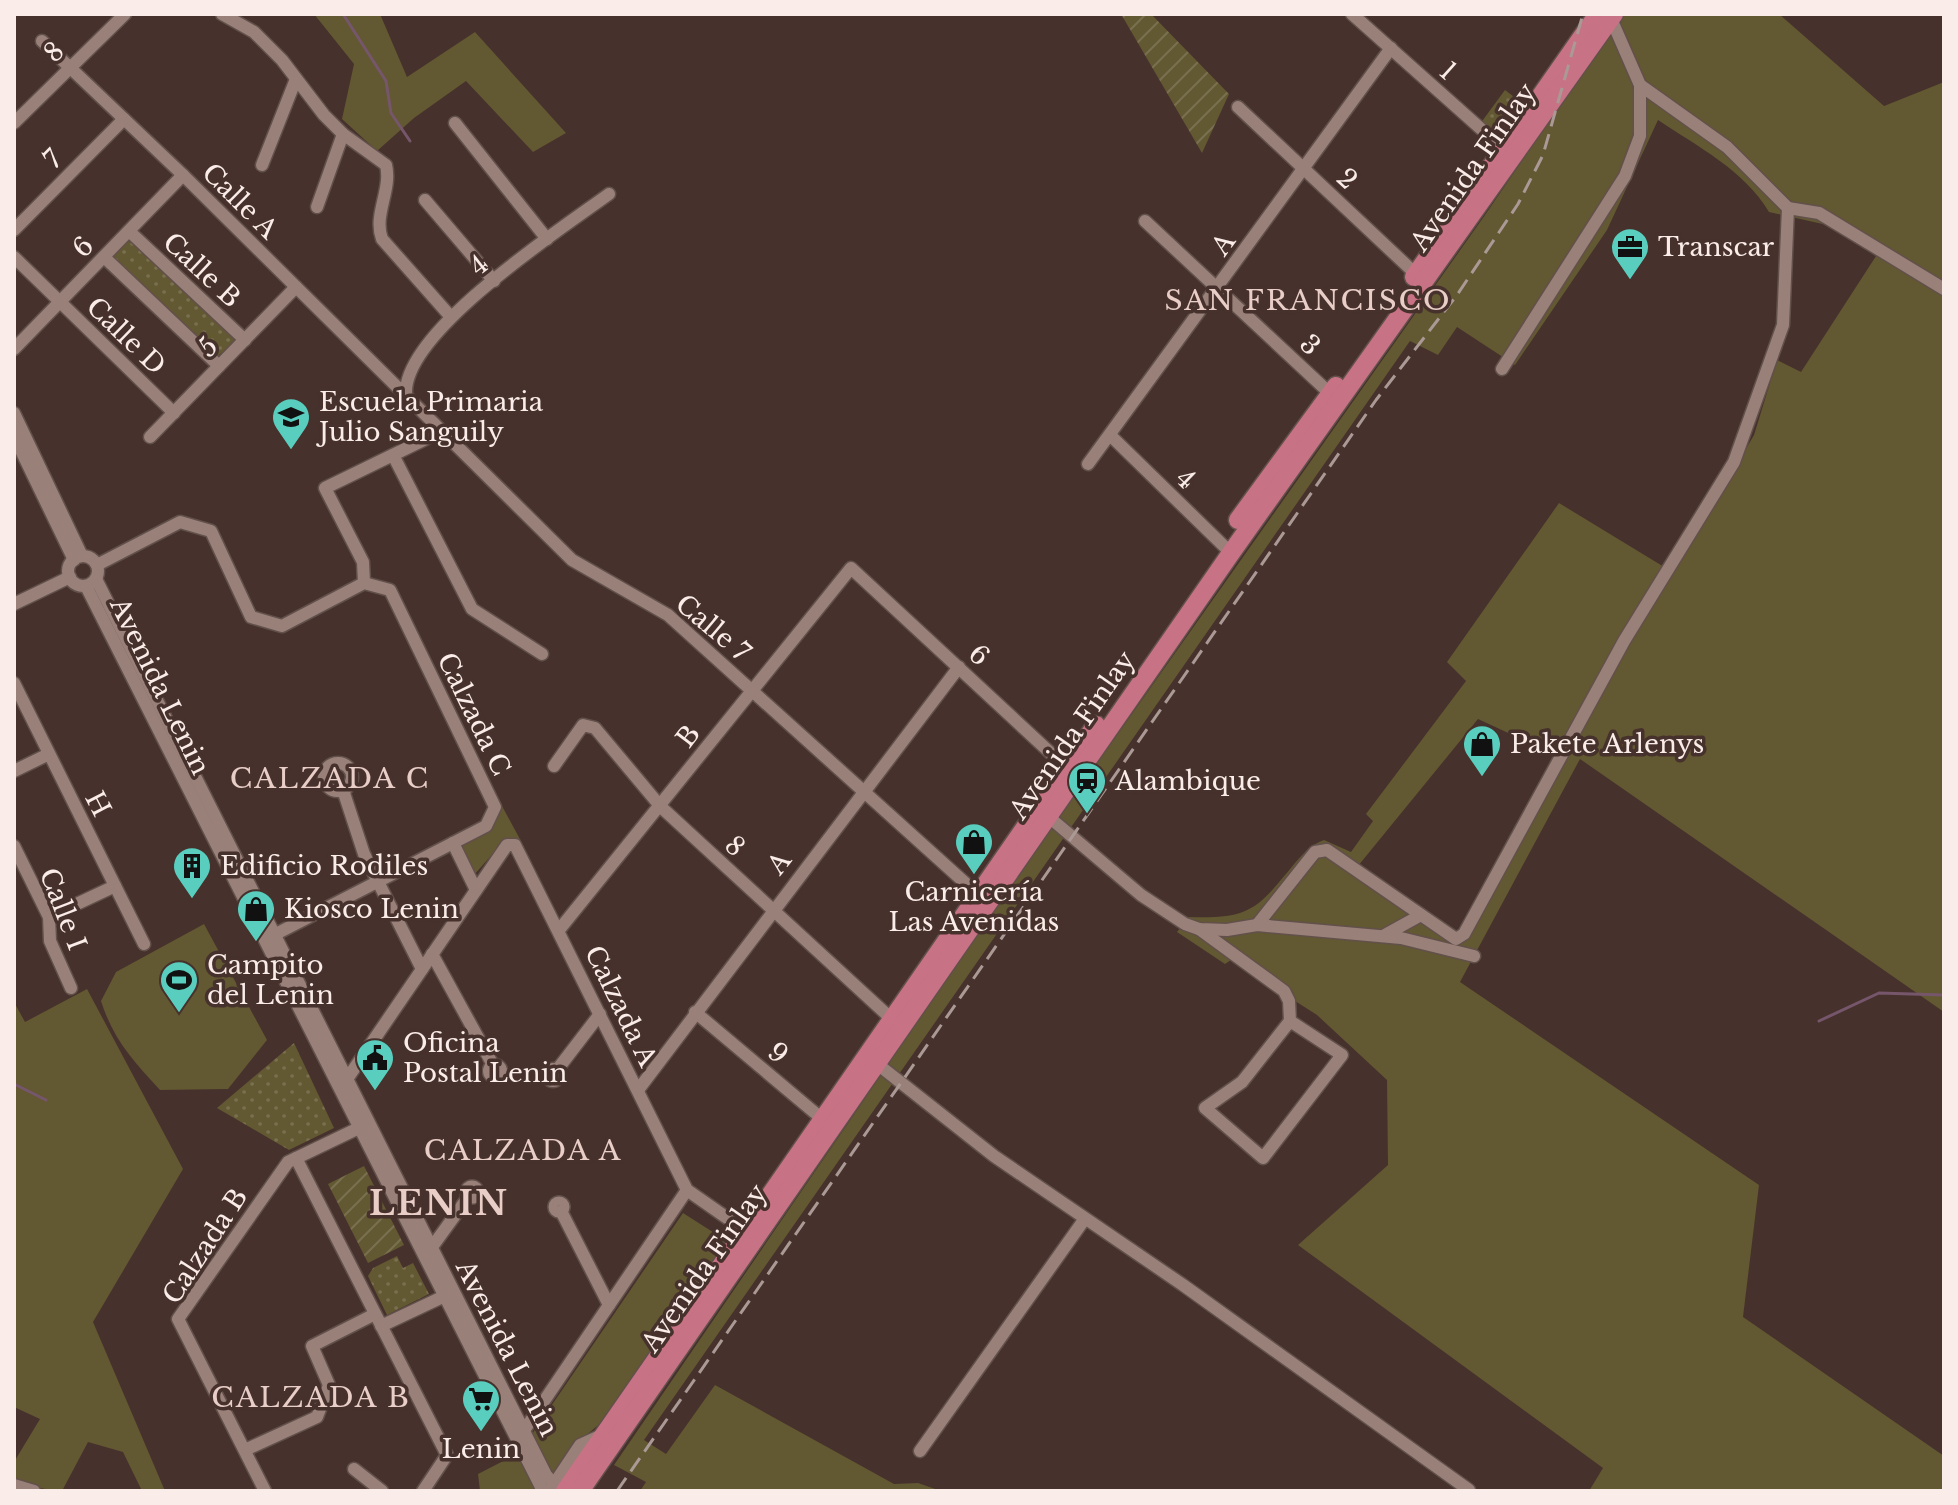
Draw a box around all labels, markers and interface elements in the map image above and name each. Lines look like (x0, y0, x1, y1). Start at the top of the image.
street label: 8 (37, 35, 71, 69)
street label: 1 (1433, 55, 1463, 87)
street label: Avenida Finlay (1403, 76, 1543, 258)
street label: 7 (37, 142, 70, 175)
street label: Calle A (196, 157, 285, 246)
street label: 2 (1330, 162, 1364, 196)
street label: Calle B (157, 226, 247, 314)
street label: A (1204, 226, 1242, 262)
office icon: Transcar (1609, 226, 1651, 281)
street label: 6 (66, 230, 100, 264)
place label: Transcar (1658, 231, 1775, 263)
street label: 4 (463, 248, 495, 282)
district label: SAN FRANCISCO (1165, 283, 1452, 318)
street label: Calle D (80, 291, 172, 381)
street label: 3 (1293, 328, 1327, 362)
street label: 5 (191, 331, 225, 363)
place label: Escuela Primaria Julio Sanguily (316, 386, 544, 448)
school or university icon: Escuela Primaria Julio Sanguily (270, 396, 312, 451)
street label: 4 (1169, 462, 1203, 496)
street label: Calle 7 (669, 588, 758, 669)
street label: Avenida Lenin (103, 591, 217, 780)
street label: 6 (962, 638, 996, 672)
street label: Avenida Finlay (1002, 644, 1142, 826)
street label: Calzada C (431, 647, 517, 781)
street label: B (669, 718, 707, 754)
shop icon: Pakete Arlenys (1461, 723, 1503, 778)
place label: Pakete Arlenys (1510, 728, 1704, 760)
station icon: Alambique (1066, 760, 1108, 815)
district label: CALZADA C (230, 761, 430, 796)
place label: Alambique (1114, 765, 1261, 797)
street label: H (78, 786, 118, 822)
shop icon: Carnicería Las Avenidas (953, 821, 995, 876)
street label: 8 (718, 829, 752, 863)
building icon: Edificio Rodiles (171, 845, 213, 900)
street label: A (760, 845, 798, 882)
place label: Edificio Rodiles (220, 850, 428, 882)
street label: Calle I (33, 863, 93, 955)
place label: Carnicería Las Avenidas (889, 876, 1059, 938)
shop icon: Kiosco Lenin (235, 888, 277, 943)
place label: Kiosco Lenin (284, 893, 459, 925)
street label: Calzada A (578, 940, 664, 1073)
place label: Campito del Lenin (207, 949, 334, 1011)
sports icon: Campito del Lenin (158, 959, 200, 1014)
place label: Oficina Postal Lenin (403, 1027, 568, 1089)
street label: 9 (761, 1035, 795, 1071)
public building icon: Oficina Postal Lenin (354, 1037, 396, 1092)
district label: CALZADA A (424, 1133, 622, 1168)
street label: Avenida Finlay (634, 1177, 774, 1359)
street label: Calzada B (156, 1182, 254, 1310)
district label: LENIN (369, 1182, 509, 1224)
street label: Avenida Lenin (448, 1254, 565, 1441)
supermarket icon: Lenin (460, 1378, 502, 1433)
district label: CALZADA B (211, 1380, 411, 1415)
place label: Lenin (442, 1433, 520, 1465)

